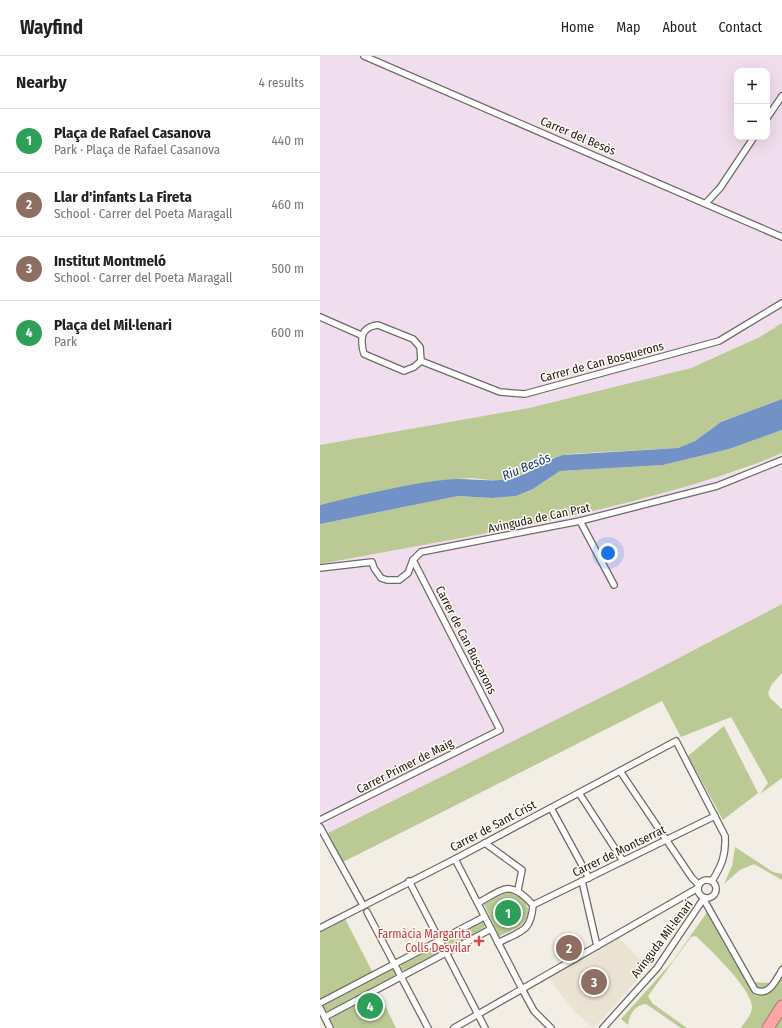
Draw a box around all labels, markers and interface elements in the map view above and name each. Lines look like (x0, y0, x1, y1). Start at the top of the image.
text: Wayfind (20, 16, 83, 39)
text: Home (561, 19, 594, 36)
text: Map (616, 19, 640, 36)
text: About (662, 19, 697, 36)
text: Contact (719, 19, 762, 36)
map controls (734, 68, 770, 140)
button: + (734, 68, 770, 104)
text: Nearby (16, 72, 67, 93)
text: 4 results (258, 75, 304, 90)
button: − (734, 104, 770, 140)
street label: Carrer del Besòs (538, 114, 618, 158)
text: Plaça de Rafael Casanova (54, 124, 211, 142)
text: 1 (26, 133, 32, 148)
text: 440 m (272, 133, 304, 148)
text: Park · Plaça de Rafael Casanova (54, 142, 220, 157)
text: Llar d'infants La Fireta (54, 188, 192, 206)
text: 2 (26, 197, 32, 212)
text: 460 m (271, 197, 304, 212)
text: School · Carrer del Poeta Maragall (54, 206, 233, 221)
text: Institut Montmeló (54, 252, 166, 270)
text: 3 (26, 261, 32, 276)
text: 500 m (271, 261, 304, 276)
text: School · Carrer del Poeta Maragall (54, 270, 233, 285)
text: Plaça del Mil·lenari (54, 316, 172, 334)
text: 4 (26, 325, 32, 340)
text: 600 m (271, 325, 304, 340)
text: Park (54, 334, 77, 349)
street label: Carrer de Can Bosquerons (539, 339, 665, 385)
water label: Riu Besòs (500, 449, 553, 483)
street label: Avinguda de Can Prat (487, 500, 591, 536)
your location (598, 543, 618, 563)
street label: Carrer de Can Buscarons (433, 584, 499, 696)
street label: Carrer Primer de Maig (354, 735, 456, 796)
street label: Carrer de Sant Crist (448, 797, 538, 855)
street label: Carrer de Montserrat (570, 822, 668, 880)
street label: Avinguda Mil·lenari (628, 897, 696, 981)
pin: 1 (495, 898, 521, 928)
place label: Farmàcia Margarita Colls Desvilar (378, 927, 472, 955)
pin: 2 (556, 933, 582, 963)
marker: Farmàcia Margarita Colls Desvilar (474, 936, 484, 946)
pin: 3 (581, 967, 607, 997)
pin: 4 (357, 991, 383, 1021)

